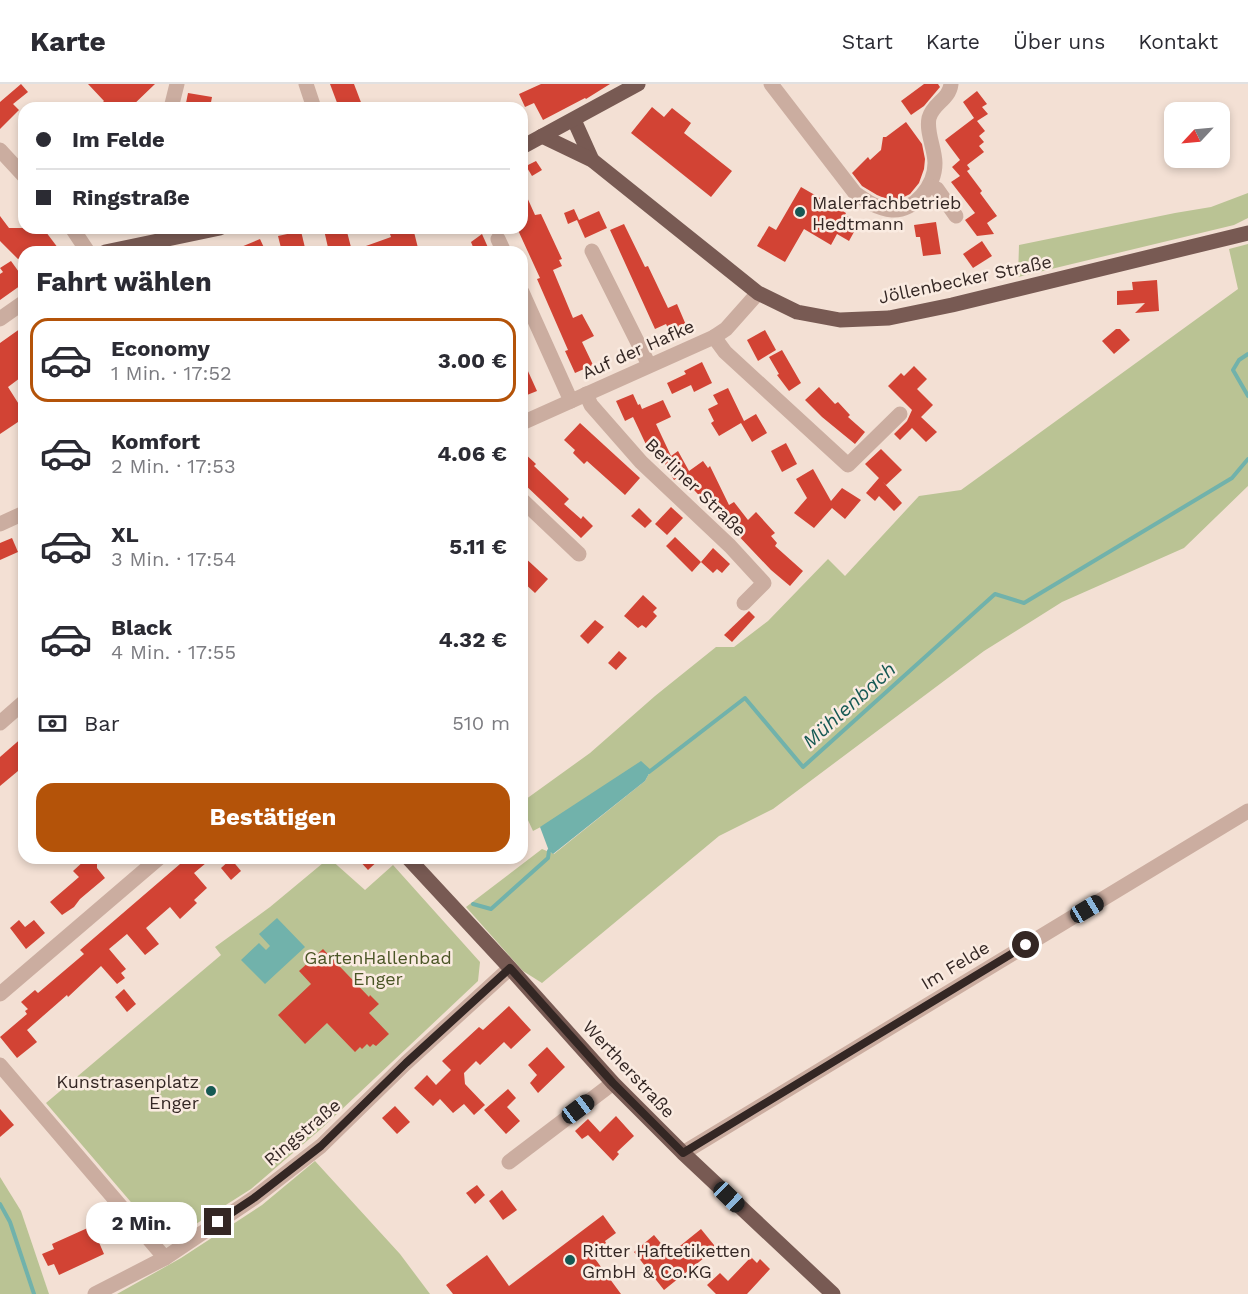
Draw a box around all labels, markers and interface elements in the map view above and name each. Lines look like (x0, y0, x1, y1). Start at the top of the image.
text: Karte (30, 25, 106, 58)
text: Start (842, 29, 893, 54)
text: Karte (926, 29, 980, 54)
text: Über uns (1013, 29, 1105, 54)
text: Kontakt (1138, 29, 1218, 54)
north arrow (1164, 102, 1230, 168)
map controls (1164, 102, 1230, 168)
text: Im Felde (72, 127, 165, 152)
text: Ringstraße (72, 185, 190, 210)
place label: Malerfachbetrieb Hedtmann (812, 192, 961, 234)
marker: Malerfachbetrieb Hedtmann (793, 205, 807, 219)
street label: Jöllenbecker Straße (877, 250, 1053, 308)
text: Fahrt wählen (36, 266, 212, 298)
street label: Auf der Hafke (579, 315, 697, 383)
icon: car (39, 333, 93, 387)
text: Economy (111, 336, 210, 361)
text: 3.00 € (438, 348, 507, 373)
text: 1 Min. · 17:52 (111, 361, 232, 385)
icon: car (39, 426, 93, 480)
text: Komfort (111, 429, 200, 454)
street label: Berliner Straße (641, 434, 751, 540)
text: 4.06 € (437, 441, 507, 466)
text: 2 Min. · 17:53 (111, 454, 236, 478)
icon: car (39, 519, 93, 573)
text: XL (111, 522, 139, 547)
text: 5.11 € (449, 534, 507, 559)
text: 3 Min. · 17:54 (111, 547, 236, 571)
icon: car (39, 612, 93, 666)
text: Black (111, 615, 172, 640)
text: 4.32 € (439, 627, 507, 652)
text: 4 Min. · 17:55 (111, 640, 236, 664)
water label: Mühlenbach (797, 657, 901, 753)
icon: cash (36, 707, 69, 740)
text: Bar (84, 711, 120, 736)
text: 510 m (452, 711, 510, 735)
button: Bestätigen (36, 783, 510, 852)
car (1067, 892, 1107, 926)
route start (1012, 931, 1039, 958)
street label: Im Felde (917, 936, 993, 994)
park label: GartenHallenbad Enger (304, 947, 452, 989)
street label: Wertherstraße (578, 1016, 680, 1122)
place label: Kunstrasenplatz Enger (56, 1071, 199, 1113)
marker: Kunstrasenplatz Enger (204, 1084, 218, 1098)
car (558, 1091, 598, 1127)
street label: Ringstraße (260, 1094, 344, 1170)
car (710, 1178, 748, 1216)
callout: 2 Min. (86, 1201, 197, 1243)
route end (204, 1208, 231, 1235)
text: 2 Min. (112, 1211, 171, 1235)
place label: Ritter Haftetiketten GmbH & Co.KG (582, 1240, 751, 1282)
marker: Ritter Haftetiketten GmbH & Co.KG (563, 1253, 577, 1267)

